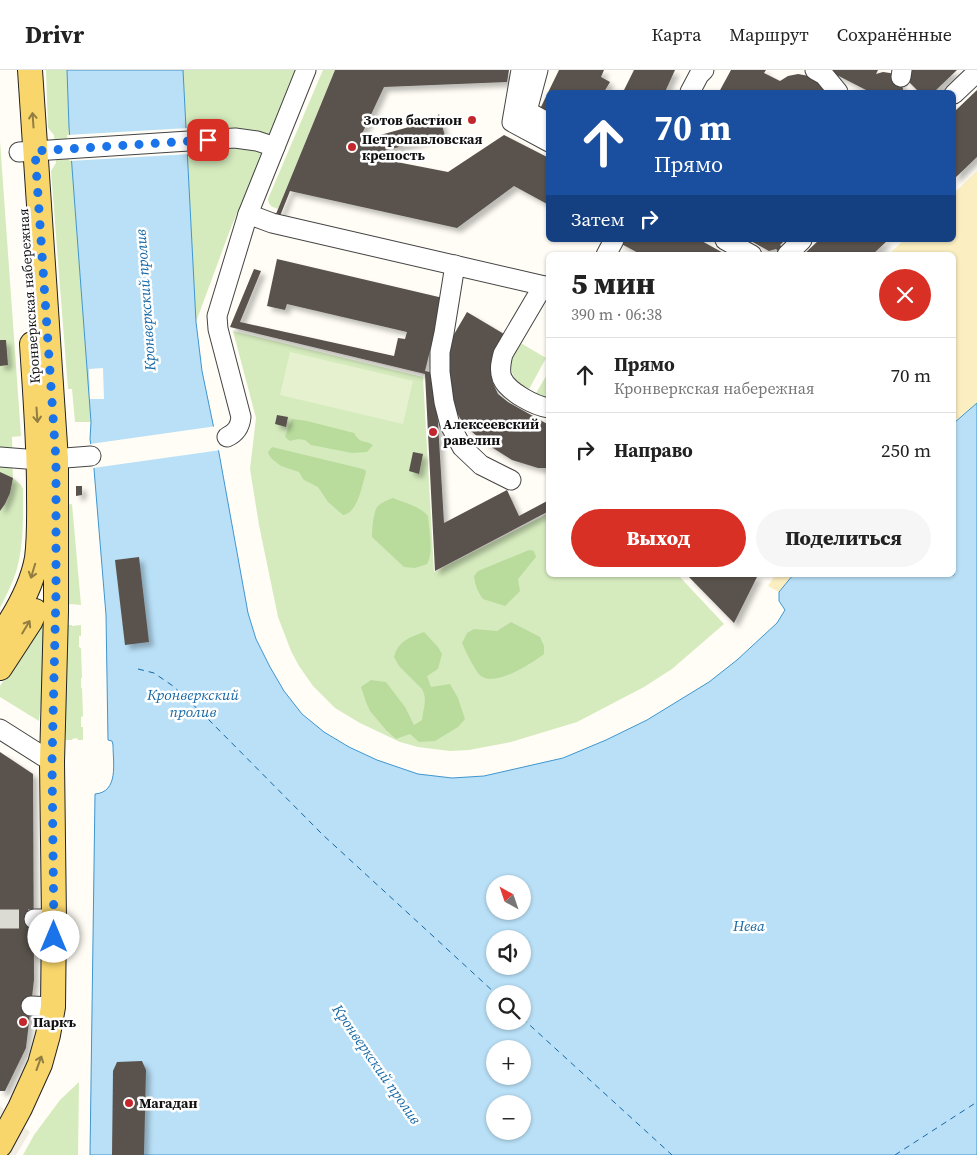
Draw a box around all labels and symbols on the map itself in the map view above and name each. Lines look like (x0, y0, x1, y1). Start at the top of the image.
place label: Зотов бастион (364, 110, 462, 130)
one-way arrow (29, 113, 38, 129)
marker: Зотов бастион (466, 114, 478, 126)
pin (187, 119, 229, 161)
place label: Петропавловская крепость (362, 129, 483, 165)
marker: Петропавловская крепость (346, 141, 358, 153)
street label: Кронверкская набережная (13, 208, 45, 384)
water label: Кронверкский пролив (130, 228, 161, 373)
one-way arrow (32, 407, 41, 423)
place label: Алексеевский равелин (443, 414, 539, 450)
marker: Алексеевский равелин (427, 426, 439, 438)
one-way arrow (27, 563, 37, 579)
one-way arrow (22, 621, 32, 635)
water label: Кронверкский пролив (146, 684, 239, 722)
north arrow (486, 875, 531, 920)
position arrow (27, 910, 79, 962)
water label: Нева (732, 915, 765, 936)
water label: Кронверкский пролив (327, 999, 426, 1128)
place label: Паркъ (33, 1012, 76, 1032)
marker: Паркъ (17, 1016, 29, 1028)
one-way arrow (35, 1056, 44, 1071)
place label: Магадан (139, 1093, 198, 1113)
marker: Магадан (123, 1097, 135, 1109)

